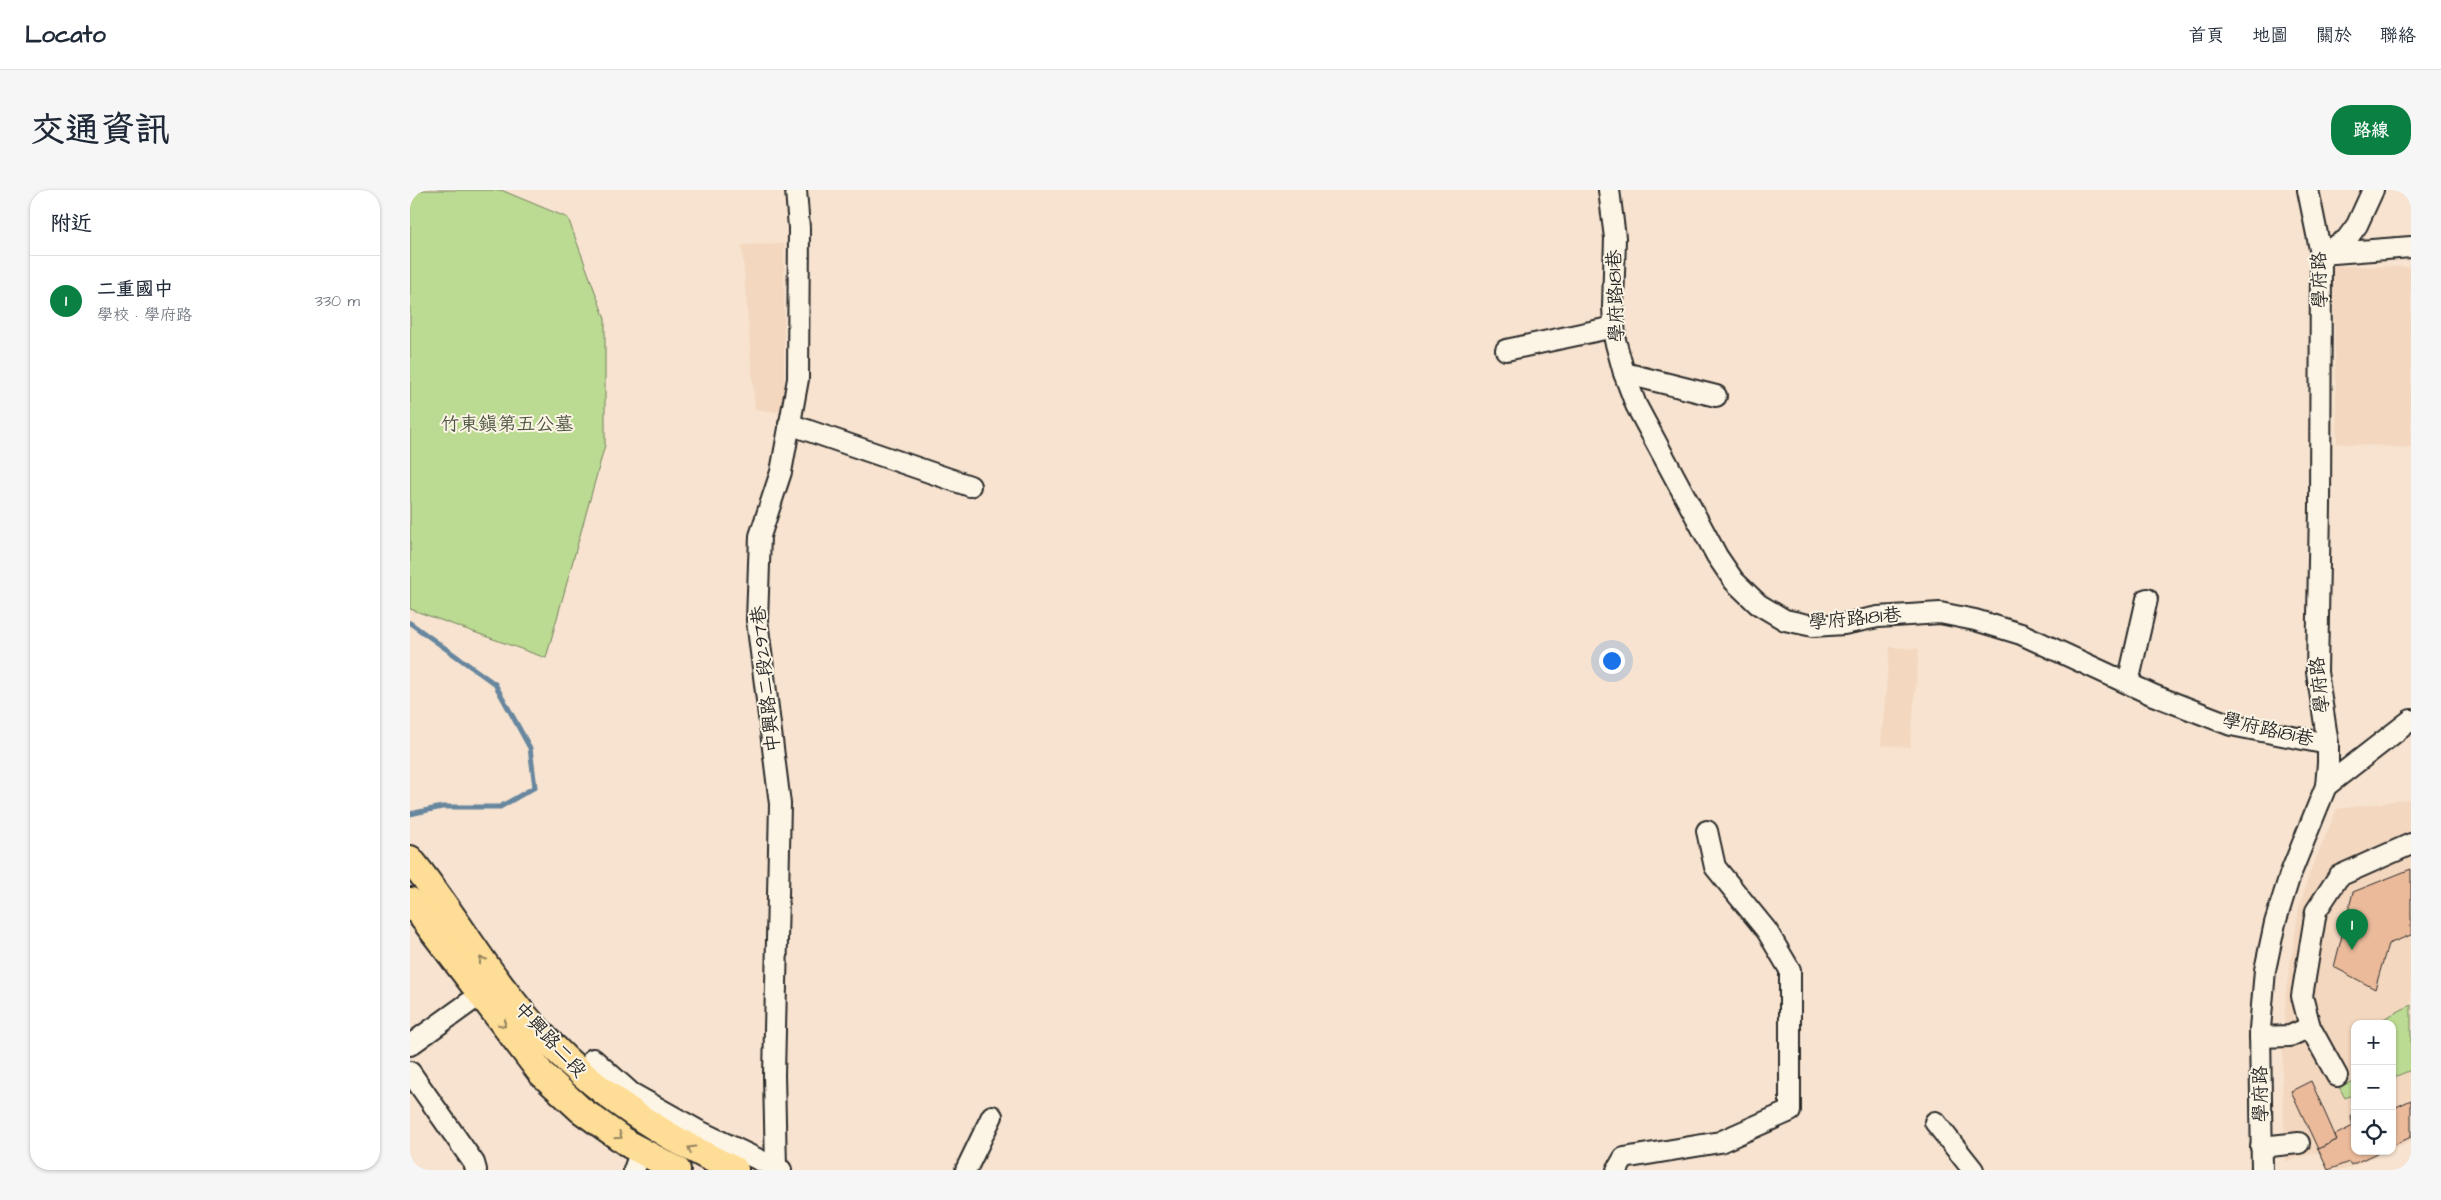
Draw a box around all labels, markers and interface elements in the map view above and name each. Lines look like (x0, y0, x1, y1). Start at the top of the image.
text: Locato (25, 18, 106, 52)
text: 首頁 (2188, 23, 2224, 48)
text: 地圖 (2252, 23, 2288, 48)
text: 關於 (2316, 23, 2352, 48)
text: 聯絡 (2380, 23, 2416, 48)
button: 路線 (2331, 105, 2411, 155)
text: 交通資訊 (30, 106, 170, 155)
text: 附近 (50, 209, 92, 238)
street label: 學府路181巷 (1601, 249, 1631, 343)
street label: 學府路 (2306, 251, 2334, 309)
text: 二重國中 (97, 276, 173, 303)
text: 1 (65, 290, 67, 312)
text: 330 m (315, 290, 360, 312)
text: 學校 · 學府路 (97, 304, 192, 326)
park label: 竹東鎮第五公墓 (440, 411, 574, 438)
street label: 學府路181巷 (1807, 601, 1903, 637)
street label: 中興路二段297巷 (745, 604, 787, 754)
your location (1599, 648, 1625, 674)
street label: 學府路 (2304, 655, 2336, 715)
street label: 學府路181巷 (2220, 706, 2316, 754)
pin: 1 (2336, 909, 2368, 950)
one-way arrow (479, 956, 488, 966)
street label: 中興路二段 (508, 996, 592, 1084)
one-way arrow (498, 1018, 507, 1027)
map controls (2351, 1020, 2396, 1155)
button: + (2351, 1020, 2396, 1065)
street label: 學府路 (2247, 1065, 2275, 1123)
button: − (2351, 1065, 2396, 1110)
button: locate (2351, 1110, 2396, 1155)
one-way arrow (613, 1130, 622, 1139)
one-way arrow (688, 1145, 697, 1155)

